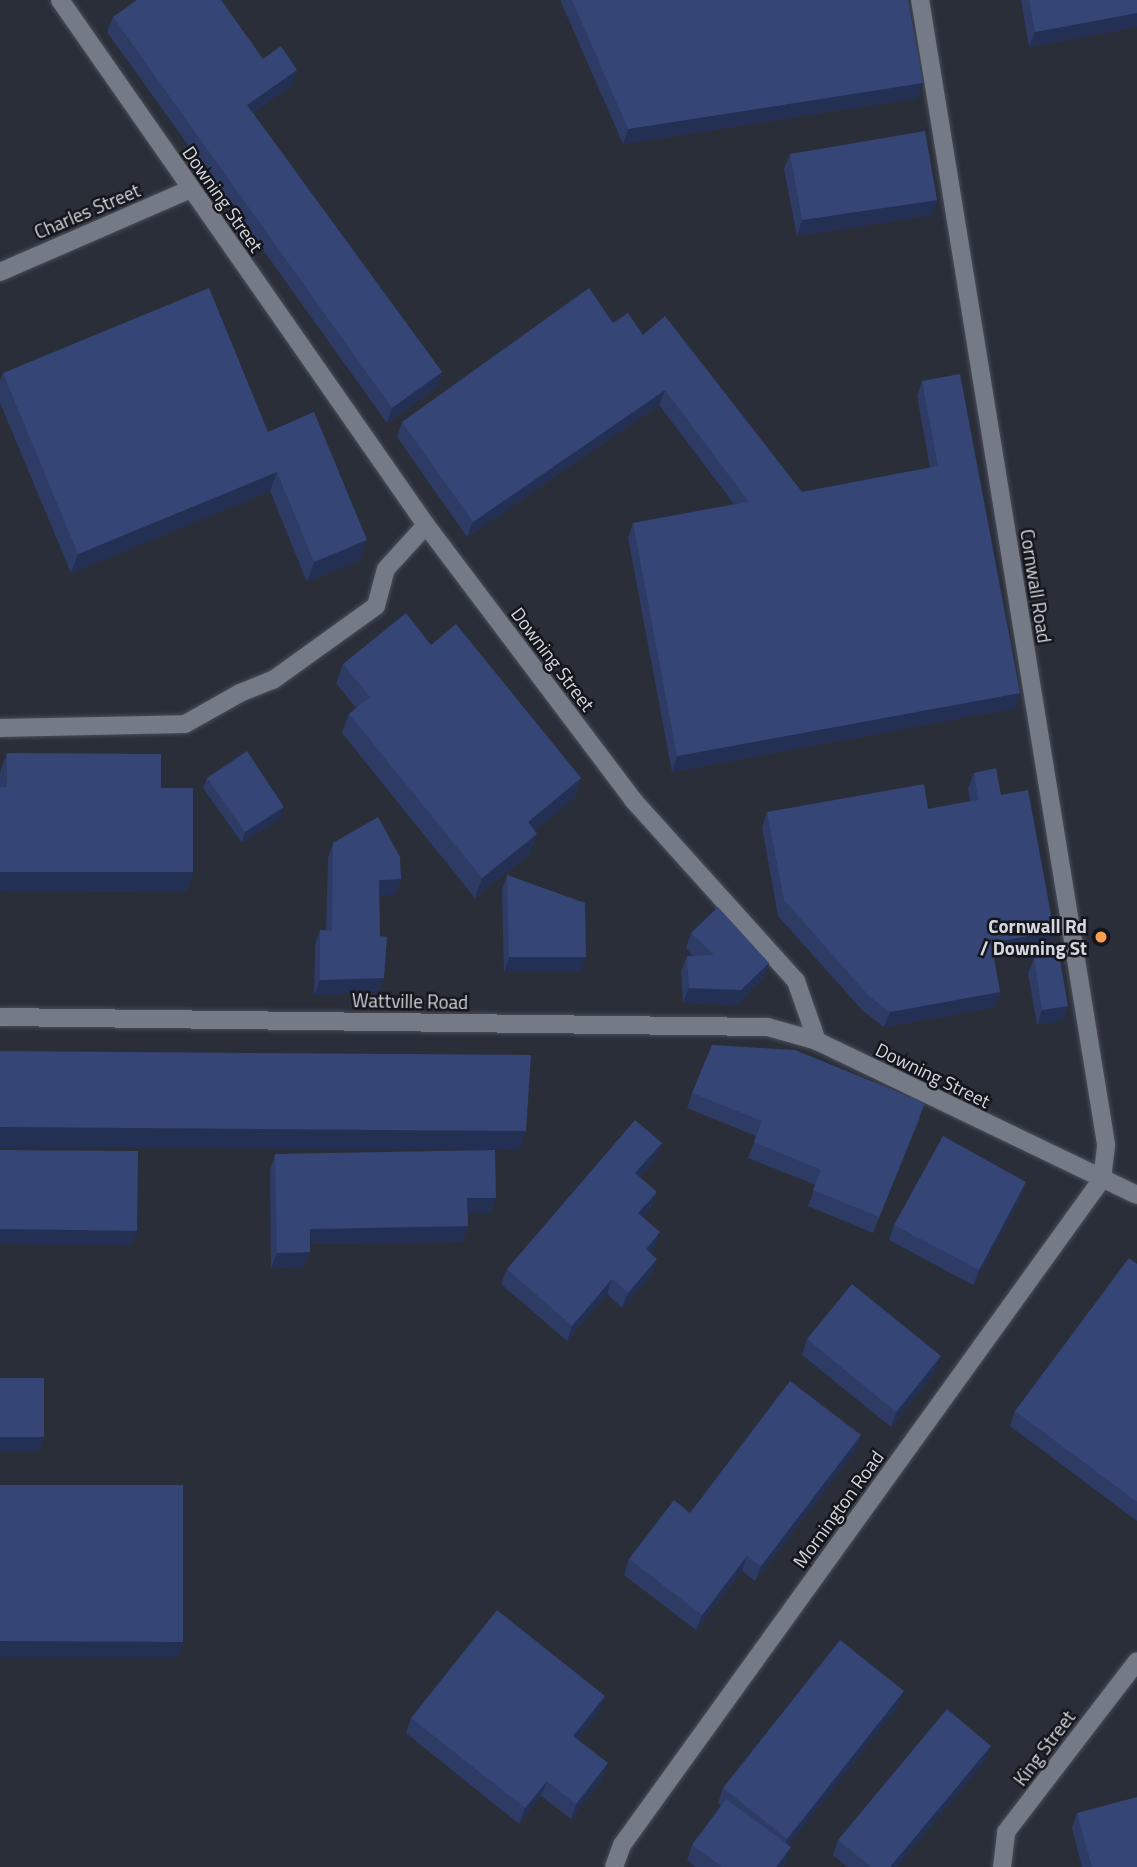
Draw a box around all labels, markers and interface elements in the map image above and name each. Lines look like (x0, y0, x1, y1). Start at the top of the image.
street label: Downing Street (178, 142, 268, 256)
street label: Charles Street (31, 179, 143, 243)
street label: Cornwall Road (1016, 527, 1056, 645)
street label: Downing Street (507, 603, 599, 715)
place label: Cornwall Rd / Downing St (980, 915, 1087, 959)
marker: Cornwall Rd / Downing St (1093, 929, 1109, 945)
street label: Wattville Road (352, 989, 468, 1013)
street label: Downing Street (872, 1038, 994, 1112)
street label: Mornington Road (788, 1446, 888, 1572)
street label: King Street (1008, 1706, 1080, 1790)

